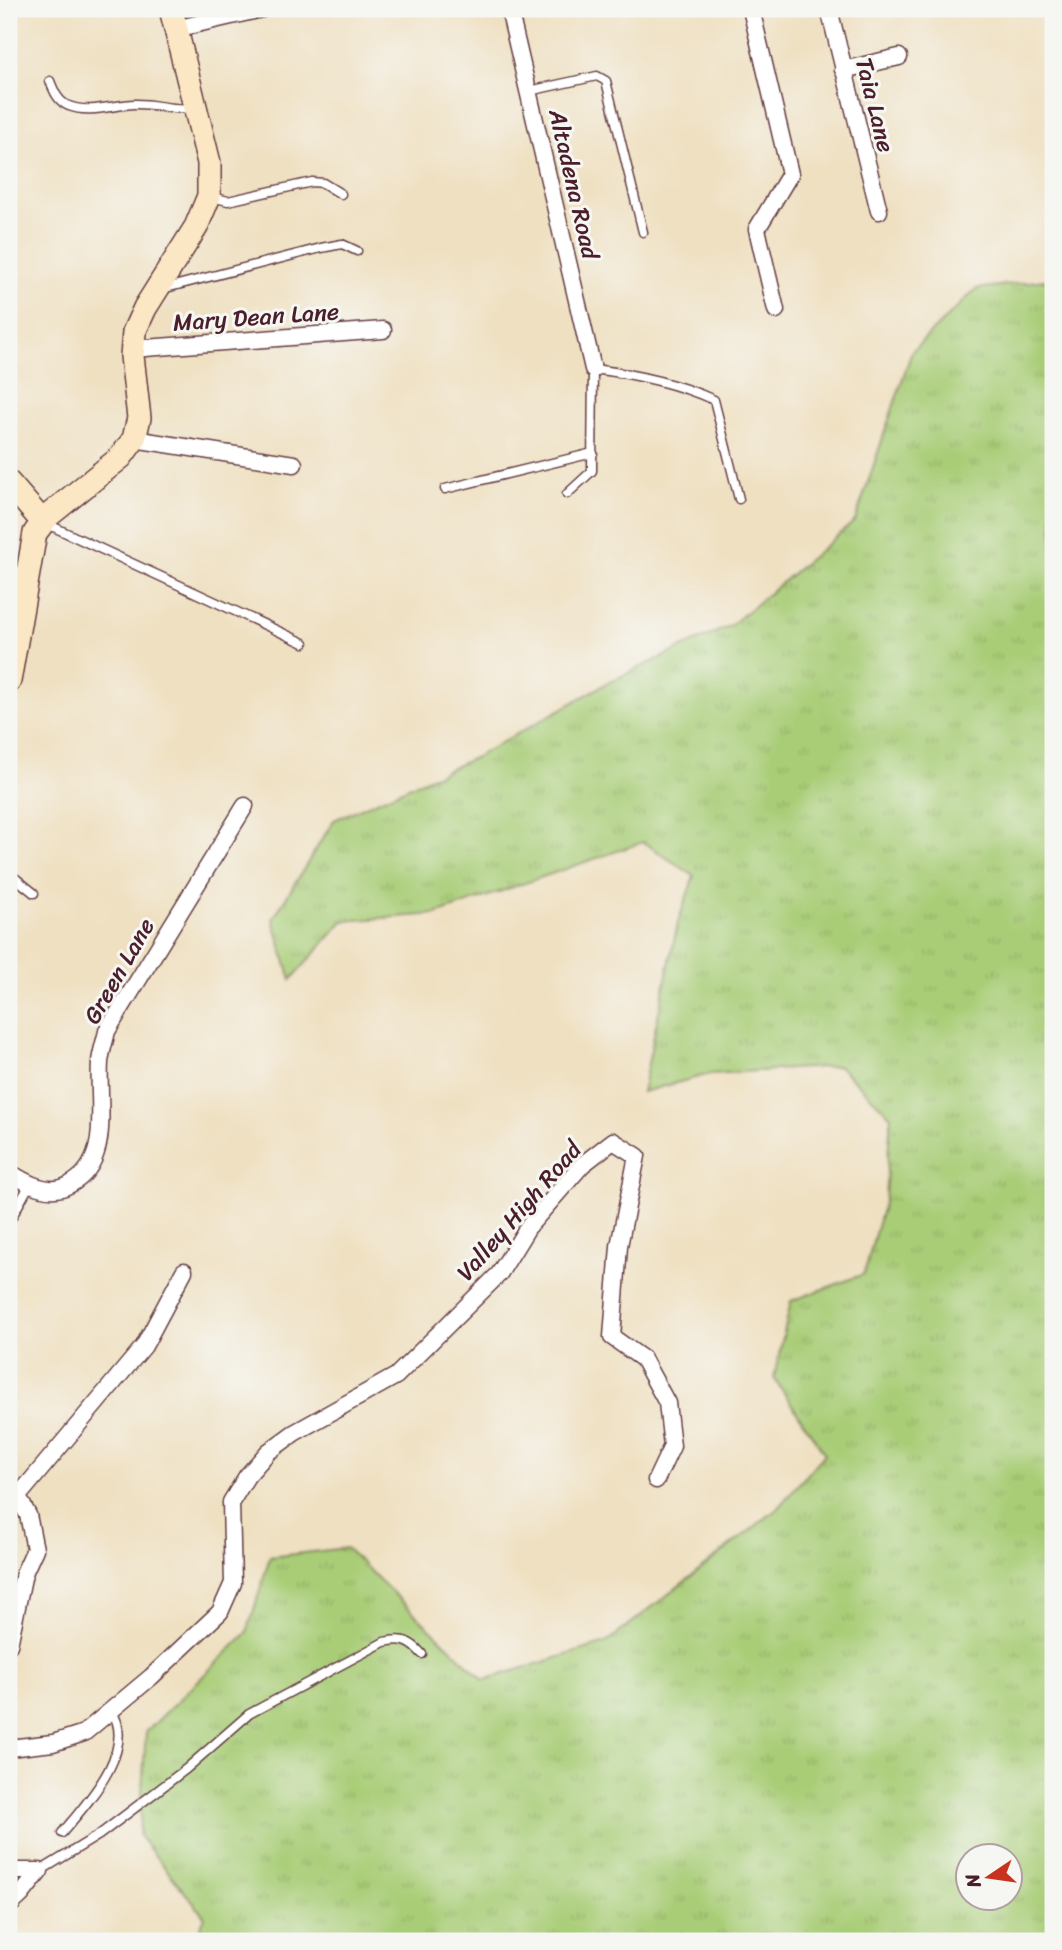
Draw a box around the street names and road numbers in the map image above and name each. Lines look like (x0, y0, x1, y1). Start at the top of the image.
street label: Taia Lane (843, 53, 907, 157)
street label: Altadena Road (536, 104, 612, 264)
street label: Mary Dean Lane (171, 290, 341, 344)
street label: Green Lane (72, 910, 166, 1032)
street label: Valley High Road (446, 1130, 593, 1291)

